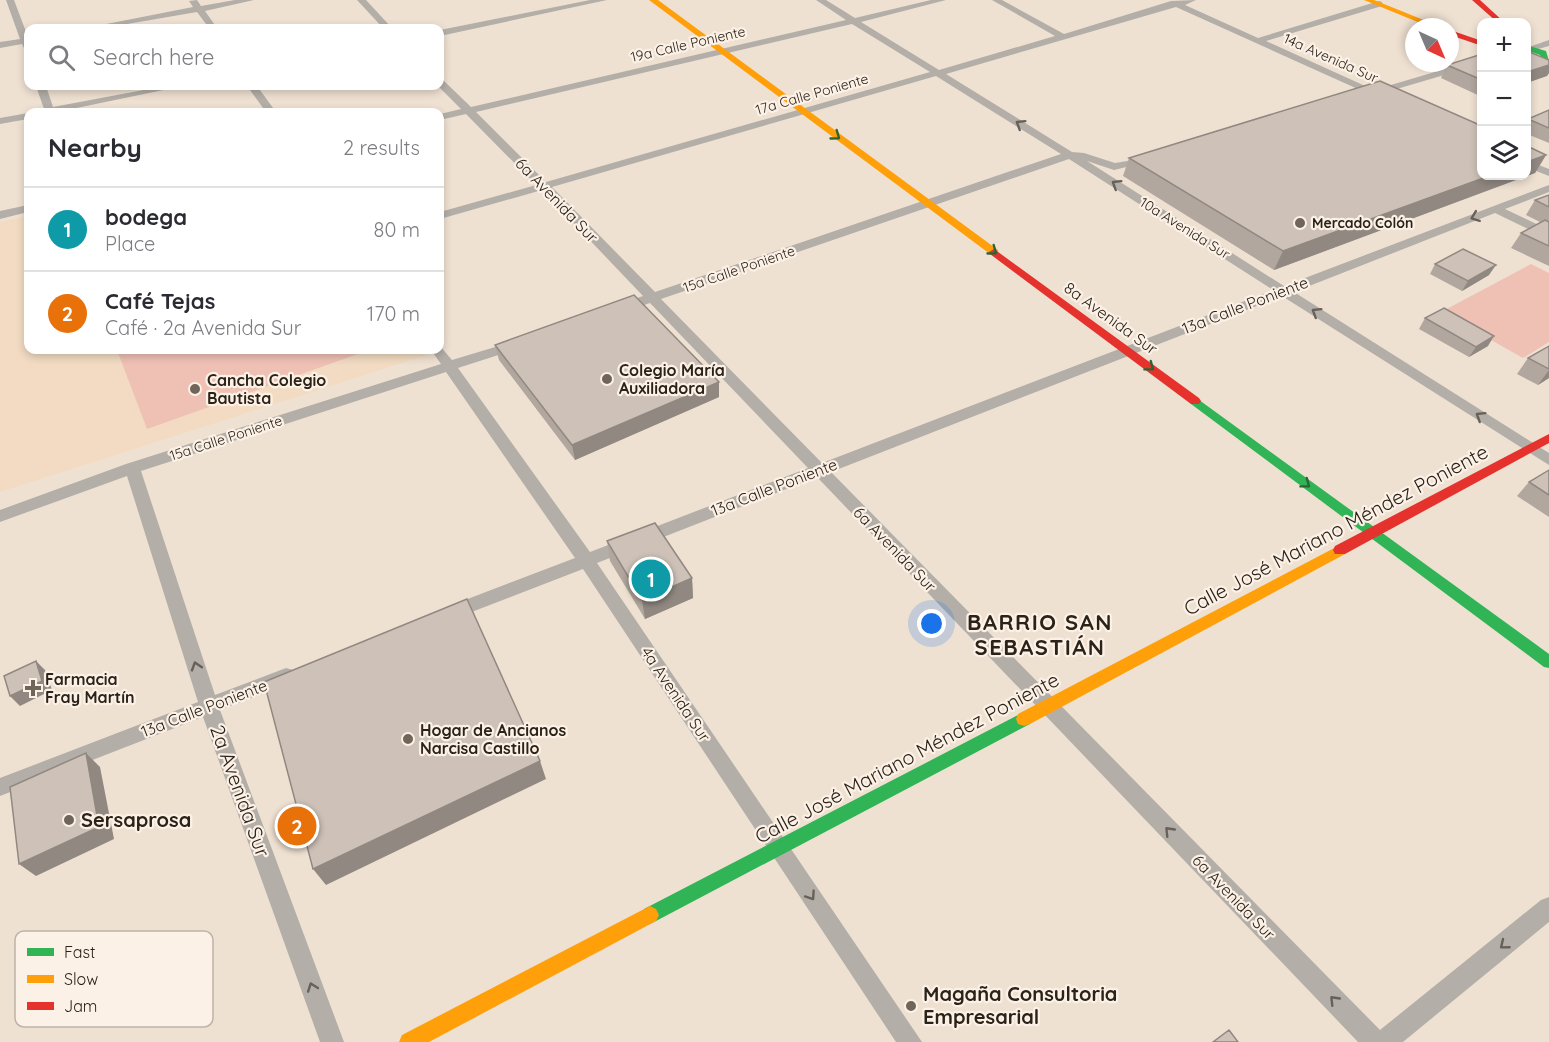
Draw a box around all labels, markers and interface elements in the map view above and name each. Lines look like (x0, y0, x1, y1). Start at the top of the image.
north arrow (1405, 18, 1459, 72)
map controls (1477, 18, 1531, 180)
button: + (1477, 18, 1531, 72)
street label: 19a Calle Poniente (629, 22, 747, 66)
search box (24, 24, 444, 90)
street label: 14a Avenida Sur (1281, 29, 1382, 87)
icon: search (45, 41, 78, 74)
text: Search here (93, 43, 214, 71)
street label: 17a Calle Poniente (753, 69, 871, 119)
button: − (1477, 72, 1531, 126)
one-way arrow (1016, 120, 1026, 132)
button: layers (1477, 126, 1531, 180)
one-way arrow (830, 128, 841, 139)
text: Nearby (48, 131, 142, 164)
text: 2 results (343, 135, 420, 160)
street label: 6a Avenida Sur (511, 153, 603, 247)
one-way arrow (1112, 180, 1122, 192)
street label: 10a Avenida Sur (1137, 193, 1234, 263)
text: bodega (105, 203, 187, 231)
one-way arrow (1470, 210, 1481, 223)
place label: Mercado Colón (1312, 214, 1413, 232)
marker: Mercado Colón (1293, 216, 1307, 230)
text: 1 (64, 217, 71, 242)
text: 80 m (374, 217, 420, 242)
text: Place (105, 231, 155, 256)
street label: 15a Calle Poniente (681, 241, 797, 297)
one-way arrow (986, 244, 997, 255)
street label: 13a Calle Poniente (1179, 272, 1311, 338)
street label: 8a Avenida Sur (1060, 277, 1162, 359)
text: Café Tejas (105, 287, 215, 315)
text: 2 (62, 301, 73, 326)
text: 170 m (367, 301, 420, 326)
one-way arrow (1312, 307, 1322, 319)
text: Café · 2a Avenida Sur (105, 315, 301, 340)
place label: Colegio María Auxiliadora (619, 360, 725, 398)
one-way arrow (1143, 360, 1154, 371)
place label: Cancha Colegio Bautista (207, 370, 326, 408)
marker: Colegio María Auxiliadora (600, 372, 614, 386)
marker: Cancha Colegio Bautista (188, 382, 202, 396)
street label: 15a Calle Poniente (168, 411, 285, 465)
one-way arrow (1476, 412, 1486, 424)
street label: Calle José Mariano Méndez Poniente (1179, 439, 1492, 621)
street label: 13a Calle Poniente (708, 454, 840, 520)
one-way arrow (1300, 476, 1311, 487)
street label: 6a Avenida Sur (849, 502, 941, 596)
pin: 1 (632, 556, 670, 602)
district label: BARRIO SAN SEBASTIÁN (967, 608, 1113, 661)
your location (917, 609, 946, 638)
street label: 4a Avenida Sur (637, 643, 715, 745)
one-way arrow (190, 661, 203, 672)
street label: Calle José Mariano Méndez Poniente (750, 667, 1063, 849)
place label: Farmacia Fray Martín (45, 669, 134, 707)
street label: 13a Calle Poniente (138, 675, 270, 741)
marker: Farmacia Fray Martín (26, 681, 40, 695)
place label: Hogar de Ancianos Narcisa Castillo (420, 720, 566, 758)
street label: 2a Avenida Sur (205, 721, 276, 861)
marker: Hogar de Ancianos Narcisa Castillo (401, 732, 415, 746)
pin: 2 (278, 804, 316, 848)
place label: Sersaprosa (81, 807, 191, 832)
marker: Sersaprosa (62, 813, 76, 827)
one-way arrow (1165, 827, 1176, 837)
street label: 6a Avenida Sur (1188, 850, 1280, 944)
one-way arrow (804, 889, 815, 900)
legend (15, 931, 213, 1027)
one-way arrow (1499, 938, 1510, 949)
text: Fast (64, 942, 95, 962)
text: Slow (64, 969, 98, 989)
place label: Magaña Consultoria Empresarial (923, 981, 1117, 1029)
one-way arrow (307, 982, 319, 993)
text: Jam (64, 996, 97, 1016)
one-way arrow (1331, 997, 1342, 1008)
marker: Magaña Consultoria Empresarial (904, 999, 918, 1013)

